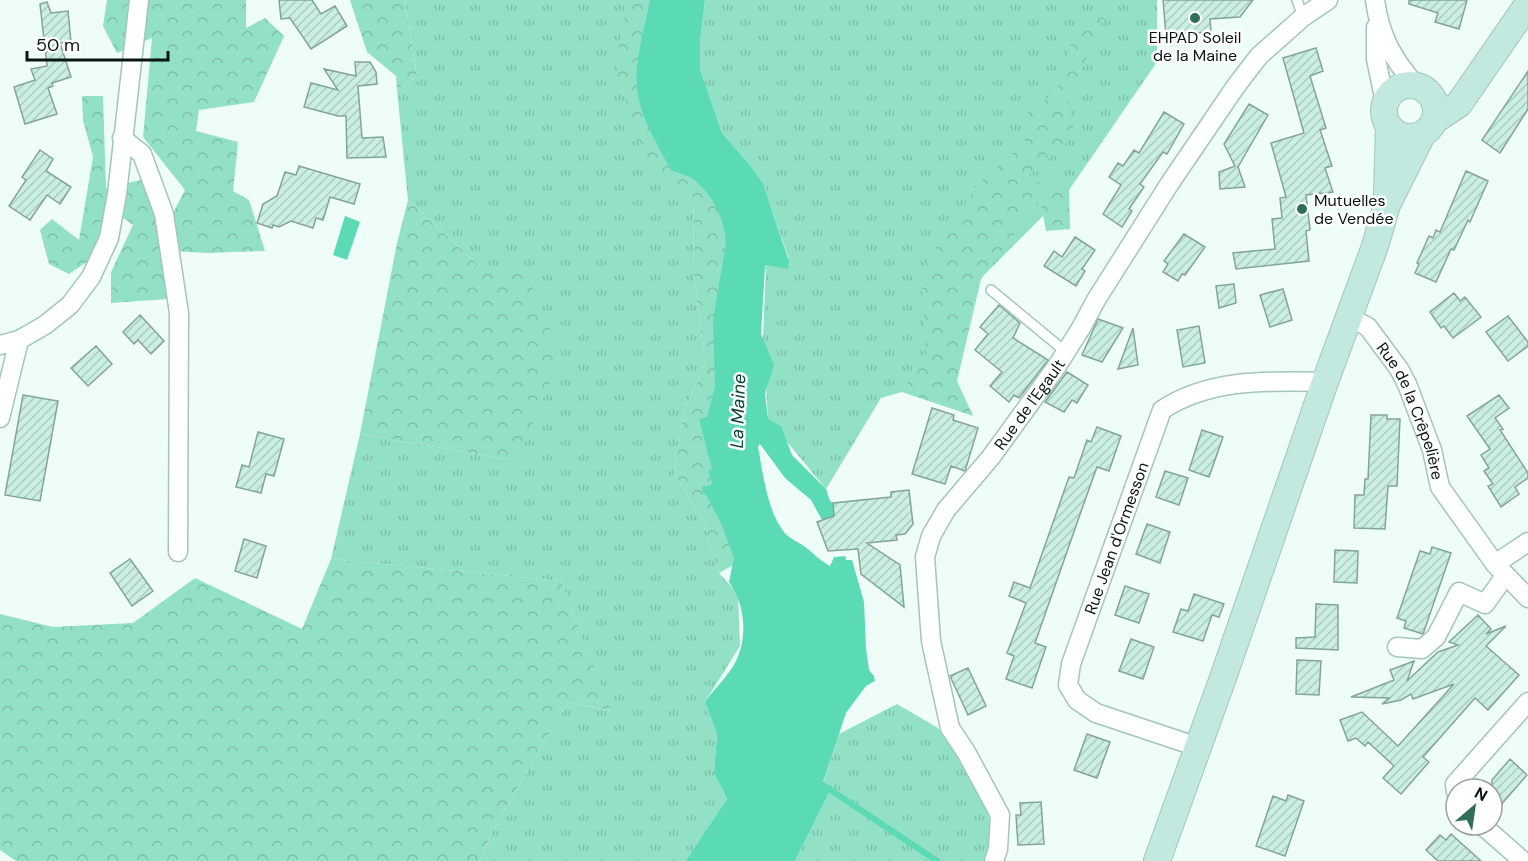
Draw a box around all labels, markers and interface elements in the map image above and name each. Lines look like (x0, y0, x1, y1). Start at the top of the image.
marker: EHPAD Soleil de la Maine (1188, 11, 1202, 25)
scale bar (27, 24, 168, 62)
place label: EHPAD Soleil de la Maine (1149, 27, 1241, 66)
text: 50 m (36, 33, 80, 57)
place label: Mutuelles de Vendée (1314, 190, 1394, 229)
marker: Mutuelles de Vendée (1295, 202, 1309, 216)
street label: Rue de la Crêpelière (1372, 338, 1449, 482)
street label: Rue de l'Egault (989, 355, 1069, 454)
water label: La Maine (725, 373, 751, 449)
street label: Rue Jean d'Ormesson (1079, 459, 1153, 617)
north arrow (1444, 777, 1504, 837)
text: N (1471, 782, 1491, 806)

